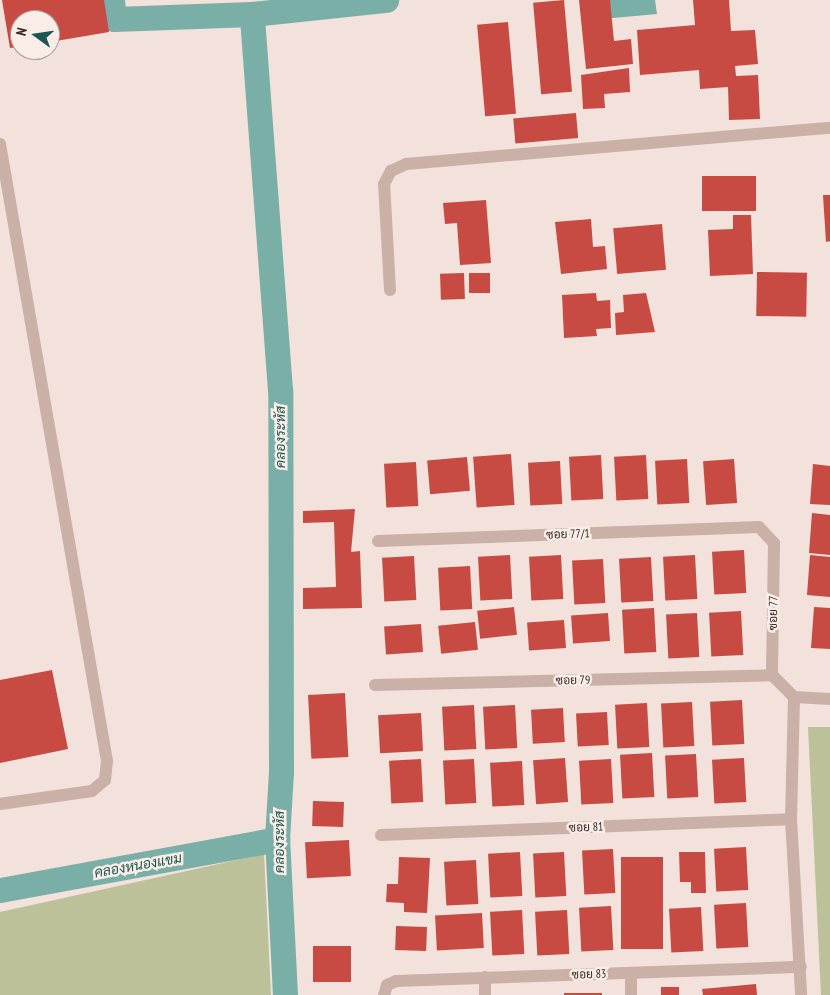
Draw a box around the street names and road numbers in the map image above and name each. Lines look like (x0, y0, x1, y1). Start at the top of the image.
street label: ซอย 77/1 (546, 526, 590, 542)
street label: ซอย 77 (765, 596, 781, 630)
street label: ซอย 79 (556, 672, 590, 688)
street label: ซอย 81 (568, 819, 604, 835)
street label: ซอย 83 (571, 966, 607, 982)

